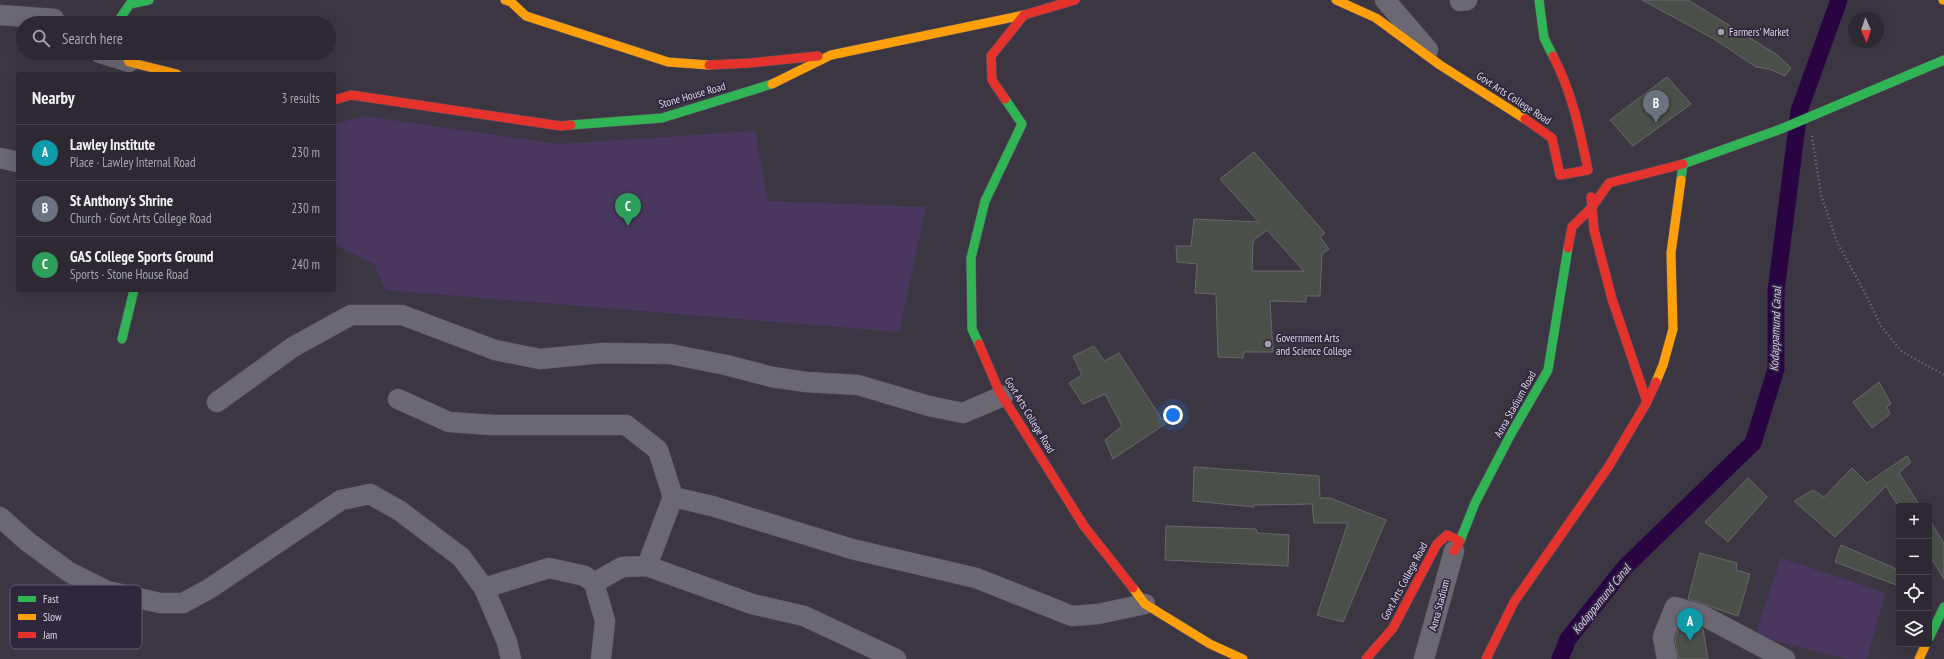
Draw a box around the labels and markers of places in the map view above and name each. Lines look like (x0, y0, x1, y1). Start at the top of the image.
place label: Farmers' Market (1729, 25, 1789, 39)
marker: Farmers' Market (1716, 27, 1726, 37)
pin: B (1643, 90, 1669, 123)
pin: C (615, 193, 641, 226)
place label: Government Arts and Science College (1276, 331, 1352, 358)
marker: Government Arts and Science College (1263, 339, 1273, 349)
pin: A (1677, 608, 1703, 641)

